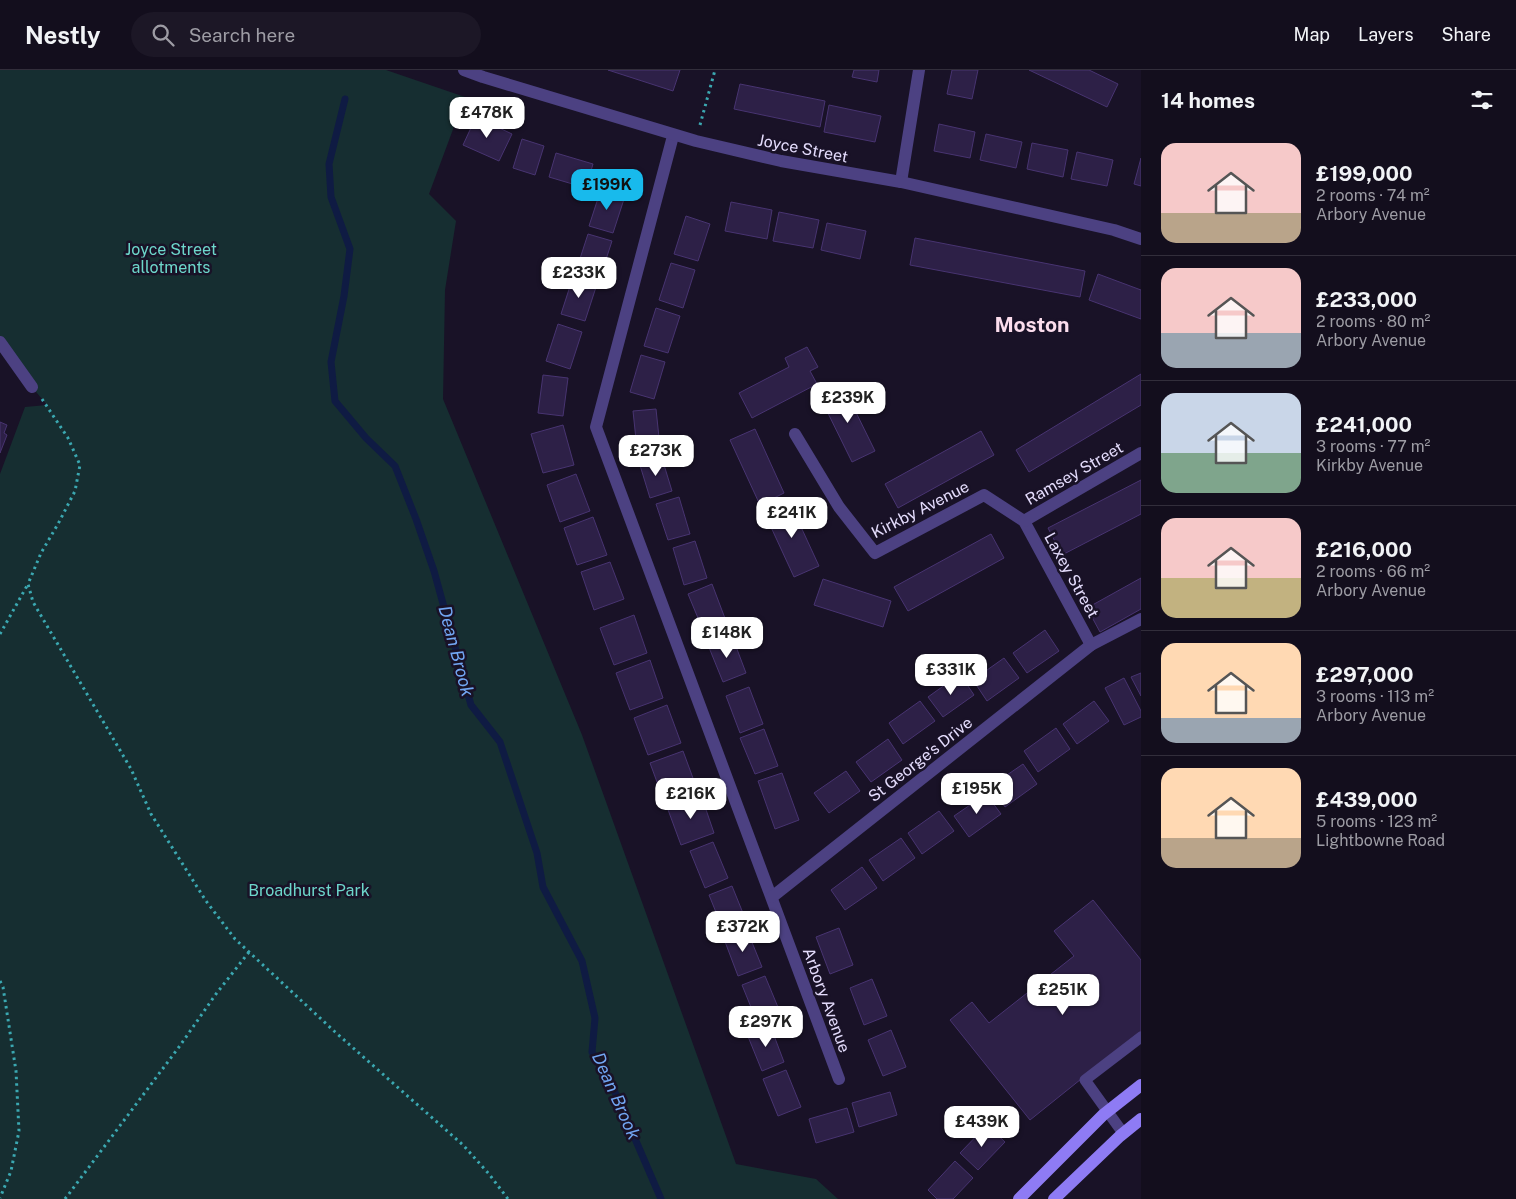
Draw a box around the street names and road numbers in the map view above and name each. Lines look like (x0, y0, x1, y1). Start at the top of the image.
street label: Joyce Street (756, 130, 850, 167)
street label: Ramsey Street (1022, 438, 1126, 509)
street label: Kirkby Avenue (868, 477, 972, 542)
street label: Laxey Street (1040, 529, 1103, 621)
street label: St George's Drive (864, 713, 976, 806)
street label: Arbory Avenue (799, 945, 854, 1055)

